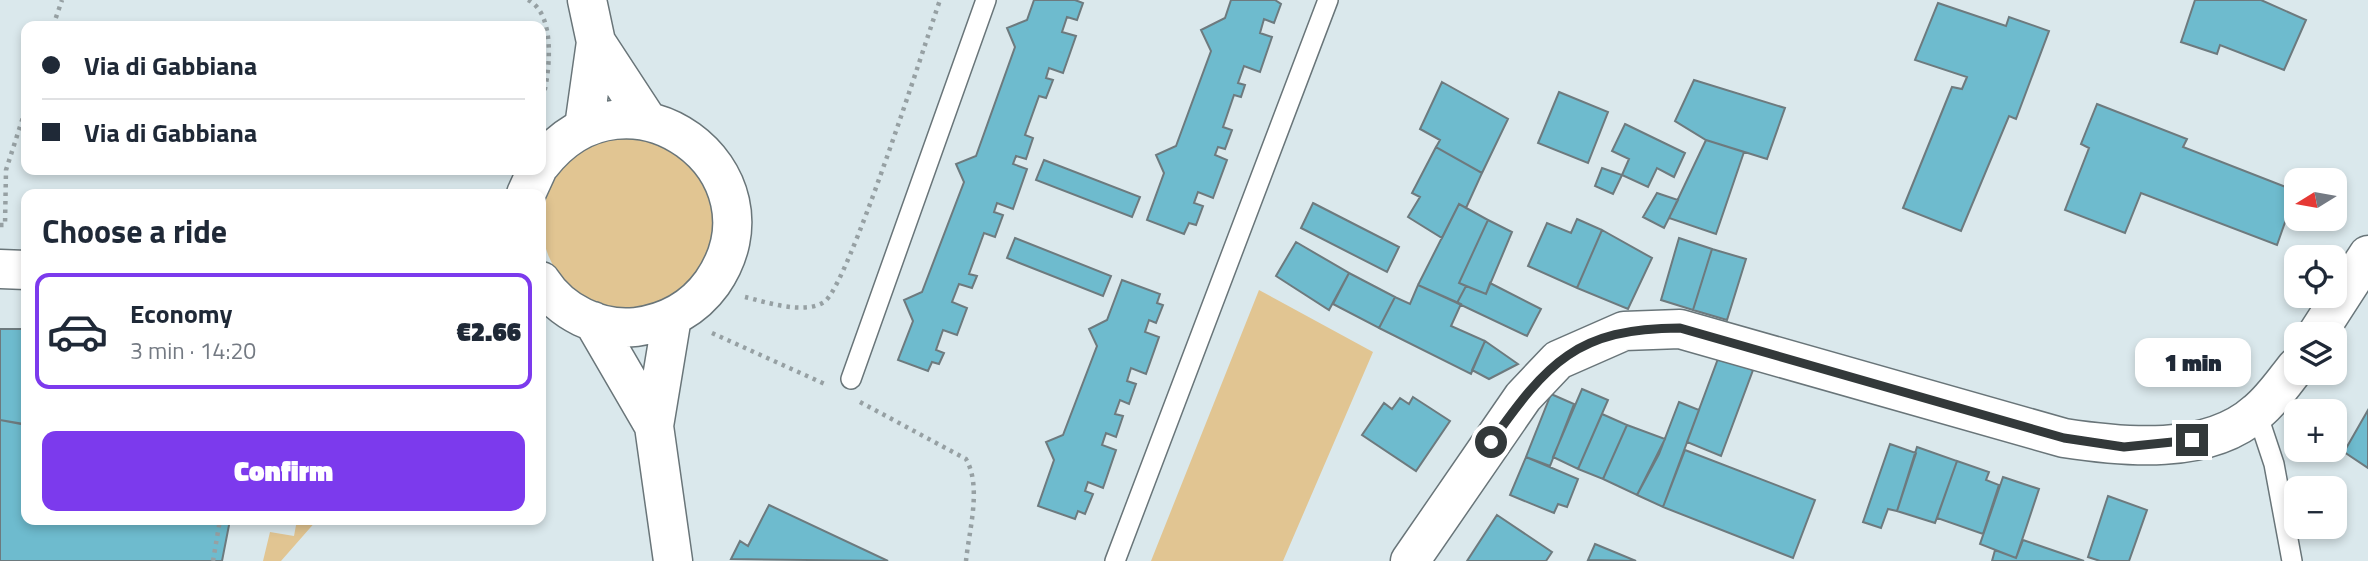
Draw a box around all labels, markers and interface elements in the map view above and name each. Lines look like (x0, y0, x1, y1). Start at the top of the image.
text: Via di Gabbiana (84, 46, 257, 85)
text: Via di Gabbiana (84, 113, 257, 152)
north arrow (2284, 168, 2347, 231)
map controls (2284, 168, 2347, 539)
text: Choose a ride (42, 207, 227, 255)
button: locate (2284, 245, 2347, 308)
text: Economy (130, 294, 232, 333)
icon: car (46, 300, 109, 363)
text: €2.66 (456, 312, 521, 351)
button: layers (2284, 322, 2347, 385)
text: 3 min · 14:20 (130, 333, 256, 368)
callout: 1 min (2134, 338, 2250, 388)
text: 1 min (2164, 345, 2222, 380)
button: + (2284, 399, 2347, 462)
route end (2176, 424, 2208, 456)
route start (1475, 426, 1507, 458)
button: Confirm (42, 431, 525, 511)
button: − (2284, 476, 2347, 539)

